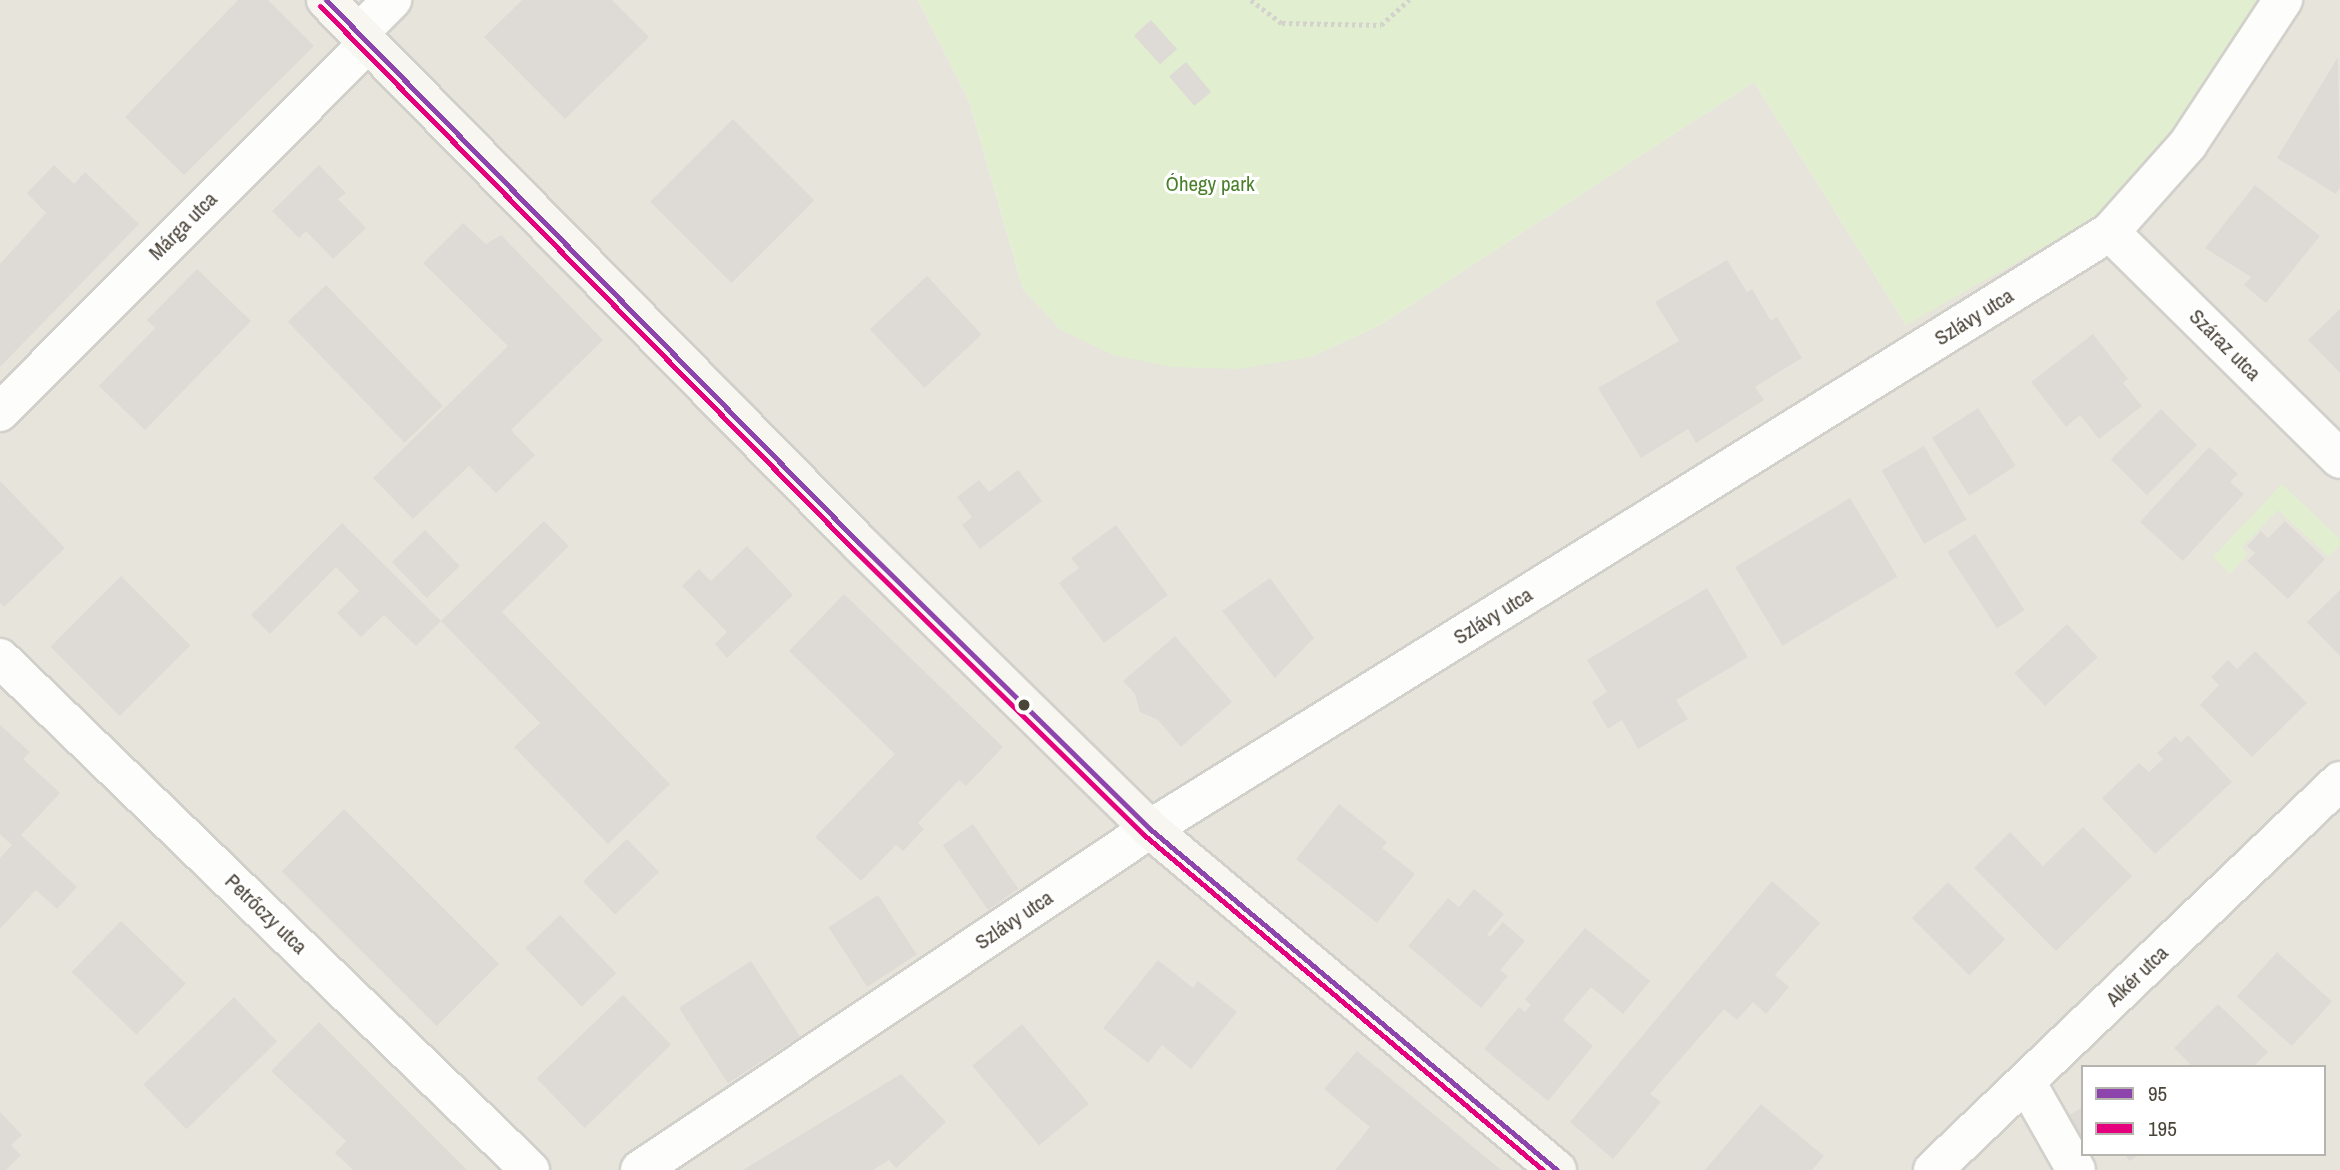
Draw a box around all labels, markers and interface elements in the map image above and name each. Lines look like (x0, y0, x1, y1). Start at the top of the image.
park label: Óhegy park (1165, 171, 1255, 197)
street label: Márga utca (144, 187, 222, 265)
street label: Szlávy utca (1930, 283, 2018, 351)
street label: Száraz utca (2184, 304, 2266, 386)
street label: Szlávy utca (1449, 582, 1537, 650)
unlabelled marker (1017, 698, 1031, 712)
street label: Petrőczy utca (220, 869, 312, 959)
street label: Szlávy utca (970, 885, 1058, 955)
street label: Alkér utca (2101, 940, 2173, 1012)
legend (2081, 1065, 2326, 1156)
text: 95 (2148, 1079, 2167, 1108)
text: 195 (2148, 1114, 2177, 1143)

